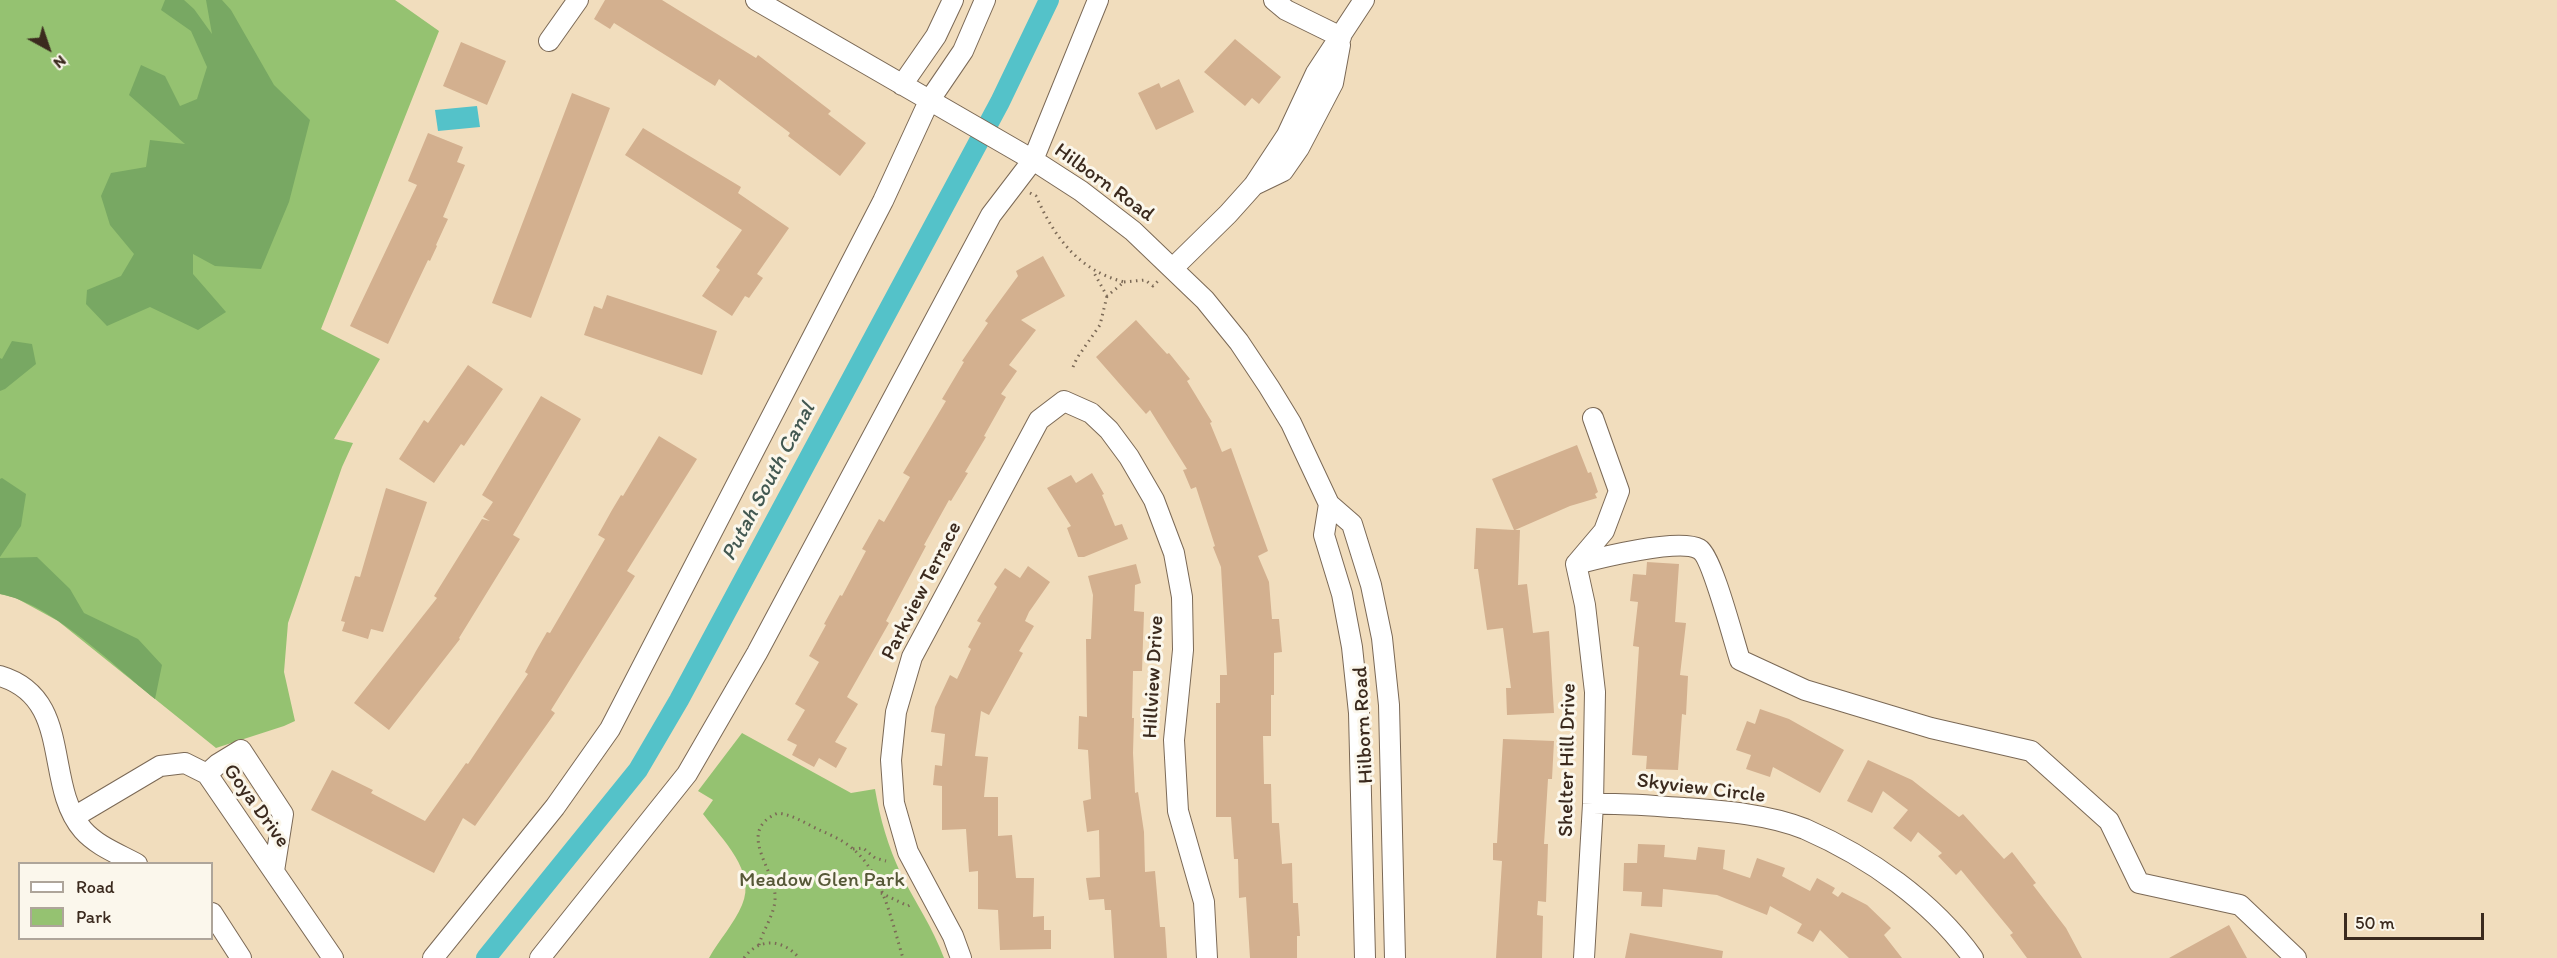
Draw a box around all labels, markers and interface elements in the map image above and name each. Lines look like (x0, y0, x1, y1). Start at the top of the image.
north arrow (18, 18, 78, 78)
text: N (50, 51, 70, 73)
street label: Hilborn Road (1049, 138, 1159, 228)
water label: Putah South Canal (716, 398, 822, 566)
street label: Parkview Terrace (876, 518, 968, 664)
street label: Hillview Drive (1138, 615, 1170, 739)
street label: Hilborn Road (1348, 666, 1380, 784)
street label: Shelter Hill Drive (1554, 683, 1582, 837)
street label: Goya Drive (217, 759, 295, 853)
street label: Skyview Circle (1635, 769, 1767, 809)
legend (18, 862, 213, 940)
park label: Meadow Glen Park (739, 868, 905, 894)
text: Road (76, 876, 115, 898)
scale bar (2347, 901, 2486, 939)
text: Park (76, 906, 111, 928)
text: 50 m (2355, 912, 2395, 934)

